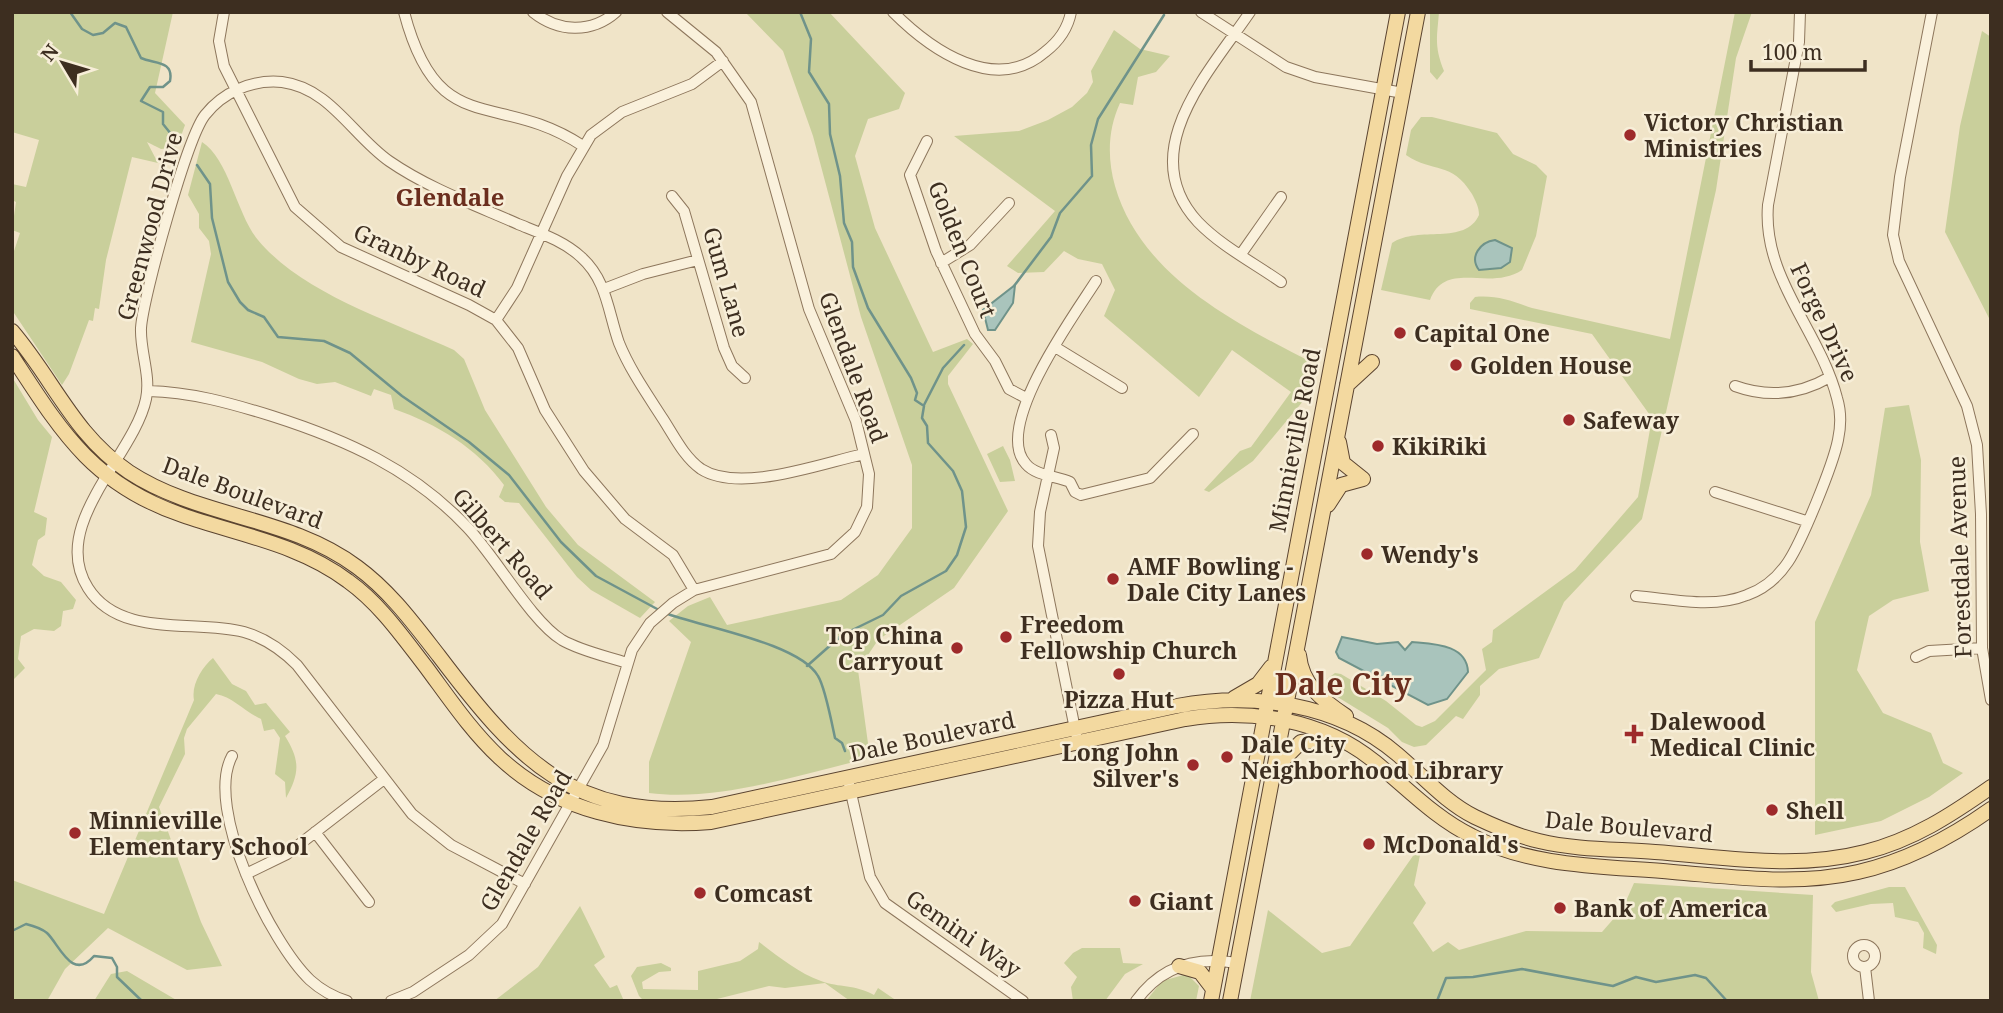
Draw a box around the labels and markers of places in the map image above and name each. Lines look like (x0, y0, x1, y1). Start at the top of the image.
place label: Victory Christian Ministries (1644, 106, 1844, 164)
marker: Victory Christian Ministries (1622, 127, 1638, 143)
place label: Capital One (1414, 317, 1550, 349)
marker: Capital One (1392, 325, 1408, 341)
place label: Golden House (1470, 349, 1632, 381)
marker: Golden House (1448, 357, 1464, 373)
place label: Safeway (1583, 404, 1680, 436)
marker: Safeway (1561, 412, 1577, 428)
place label: KikiRiki (1392, 430, 1487, 462)
marker: KikiRiki (1370, 438, 1386, 454)
place label: Wendy's (1381, 538, 1479, 570)
marker: Wendy's (1359, 546, 1375, 562)
place label: AMF Bowling - Dale City Lanes (1127, 550, 1306, 608)
marker: AMF Bowling - Dale City Lanes (1105, 571, 1121, 587)
place label: Freedom Fellowship Church (1020, 608, 1237, 666)
place label: Top China Carryout (826, 619, 943, 677)
marker: Freedom Fellowship Church (998, 629, 1014, 645)
marker: Top China Carryout (949, 640, 965, 656)
marker: Pizza Hut (1111, 666, 1127, 682)
place label: Pizza Hut (1064, 683, 1174, 715)
place label: Dalewood Medical Clinic (1650, 705, 1815, 763)
marker: Dalewood Medical Clinic (1624, 724, 1644, 744)
place label: Dale City Neighborhood Library (1241, 728, 1504, 786)
place label: Long John Silver's (1062, 736, 1179, 794)
marker: Dale City Neighborhood Library (1219, 749, 1235, 765)
marker: Long John Silver's (1185, 757, 1201, 773)
place label: Shell (1786, 794, 1844, 826)
marker: Shell (1764, 802, 1780, 818)
place label: Minnieville Elementary School (89, 804, 308, 862)
marker: Minnieville Elementary School (67, 825, 83, 841)
place label: McDonald's (1383, 828, 1519, 860)
marker: McDonald's (1361, 836, 1377, 852)
place label: Comcast (714, 877, 813, 909)
marker: Comcast (692, 885, 708, 901)
place label: Giant (1149, 885, 1213, 917)
place label: Bank of America (1574, 892, 1768, 924)
marker: Giant (1127, 893, 1143, 909)
marker: Bank of America (1552, 900, 1568, 916)

